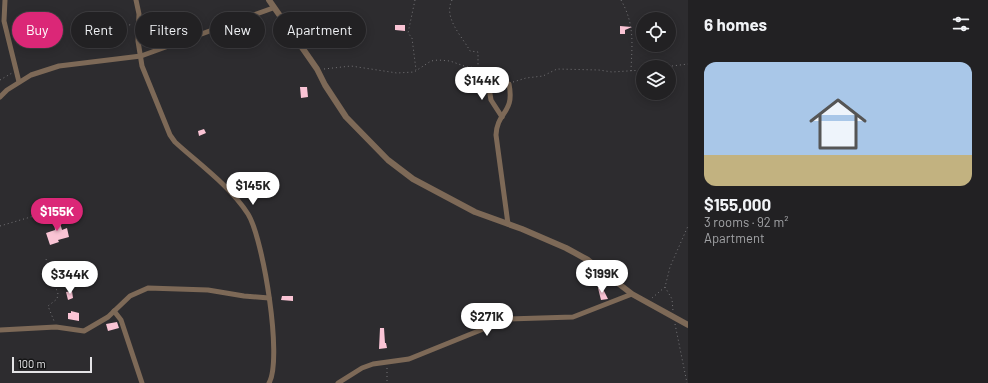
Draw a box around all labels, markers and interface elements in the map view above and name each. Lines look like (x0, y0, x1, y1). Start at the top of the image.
chip: Buy (12, 12, 63, 48)
chip: Rent (71, 12, 127, 48)
chip: Filters (135, 12, 202, 48)
chip: New (210, 12, 265, 48)
chip: Apartment (273, 12, 366, 48)
map controls (636, 12, 676, 100)
button: locate (636, 12, 676, 52)
icon: filters (950, 13, 972, 35)
text: 6 homes (704, 14, 767, 34)
button: layers (636, 60, 676, 100)
pin: $144K (454, 67, 510, 101)
text: $144K (464, 72, 500, 88)
icon: home (802, 88, 874, 160)
pin: $145K (225, 172, 281, 206)
text: $145K (235, 177, 271, 193)
text: $155,000 (704, 194, 771, 214)
pin: $155K (29, 198, 85, 232)
text: $155K (40, 203, 74, 219)
text: 3 rooms · 92 m² (704, 214, 788, 230)
text: Apartment (704, 230, 765, 246)
pin: $199K (574, 260, 630, 294)
pin: $344K (42, 261, 98, 295)
text: $199K (585, 265, 619, 281)
text: $344K (51, 266, 89, 282)
pin: $271K (459, 303, 515, 337)
text: $271K (470, 308, 504, 324)
scale bar (12, 355, 92, 374)
text: 100 m (18, 357, 46, 370)

